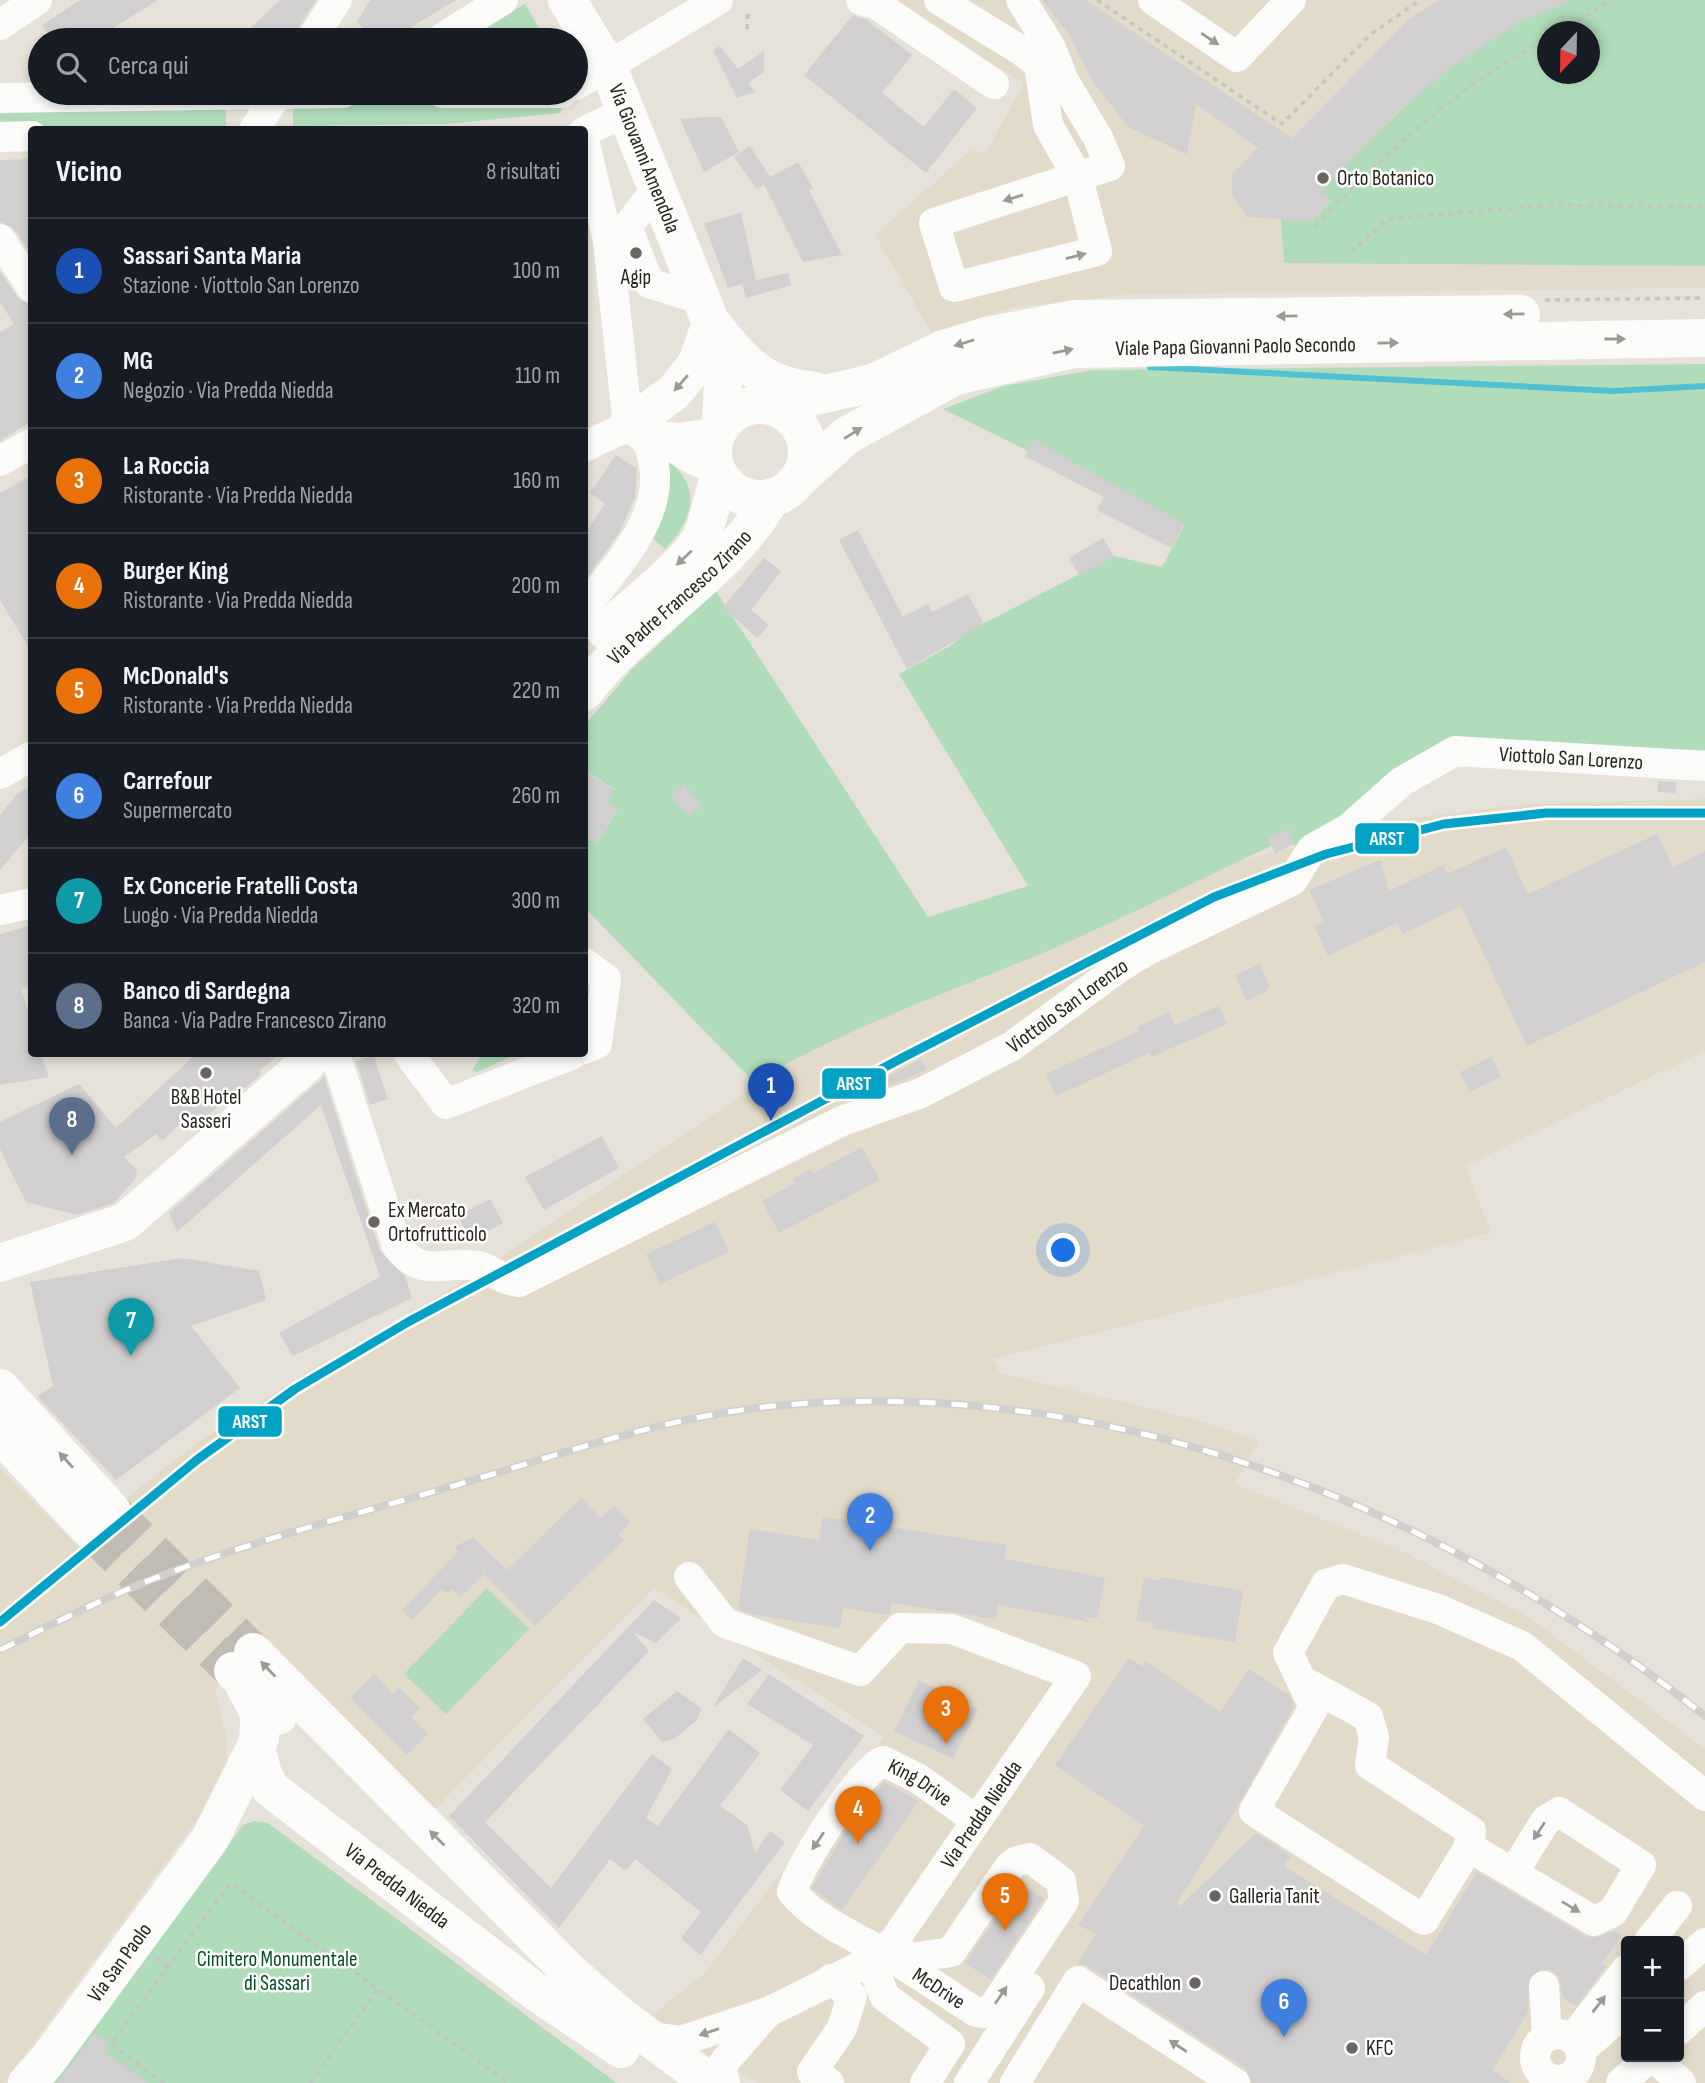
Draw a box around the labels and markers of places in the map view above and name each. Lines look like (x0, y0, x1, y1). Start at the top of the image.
place label: Orto Botanico (1337, 166, 1434, 191)
marker: Orto Botanico (1315, 170, 1331, 186)
marker: Agip (628, 245, 644, 261)
place label: Agip (620, 265, 651, 290)
pin: 1 (748, 1063, 794, 1121)
marker: B&B Hotel Sasseri (198, 1065, 214, 1081)
place label: B&B Hotel Sasseri (171, 1085, 241, 1134)
pin: 8 (49, 1097, 95, 1155)
place label: Ex Mercato Ortofrutticolo (388, 1198, 487, 1247)
marker: Ex Mercato Ortofrutticolo (366, 1214, 382, 1230)
pin: 7 (108, 1298, 154, 1356)
pin: 2 (847, 1493, 893, 1551)
pin: 3 (923, 1686, 969, 1744)
pin: 4 (835, 1786, 881, 1844)
pin: 5 (982, 1873, 1028, 1931)
place label: Galleria Tanit (1229, 1884, 1320, 1909)
marker: Galleria Tanit (1207, 1888, 1223, 1904)
place label: Decathlon (1109, 1971, 1181, 1996)
marker: Decathlon (1187, 1975, 1203, 1991)
pin: 6 (1261, 1979, 1307, 2037)
place label: KFC (1366, 2036, 1394, 2061)
marker: KFC (1344, 2040, 1360, 2056)

